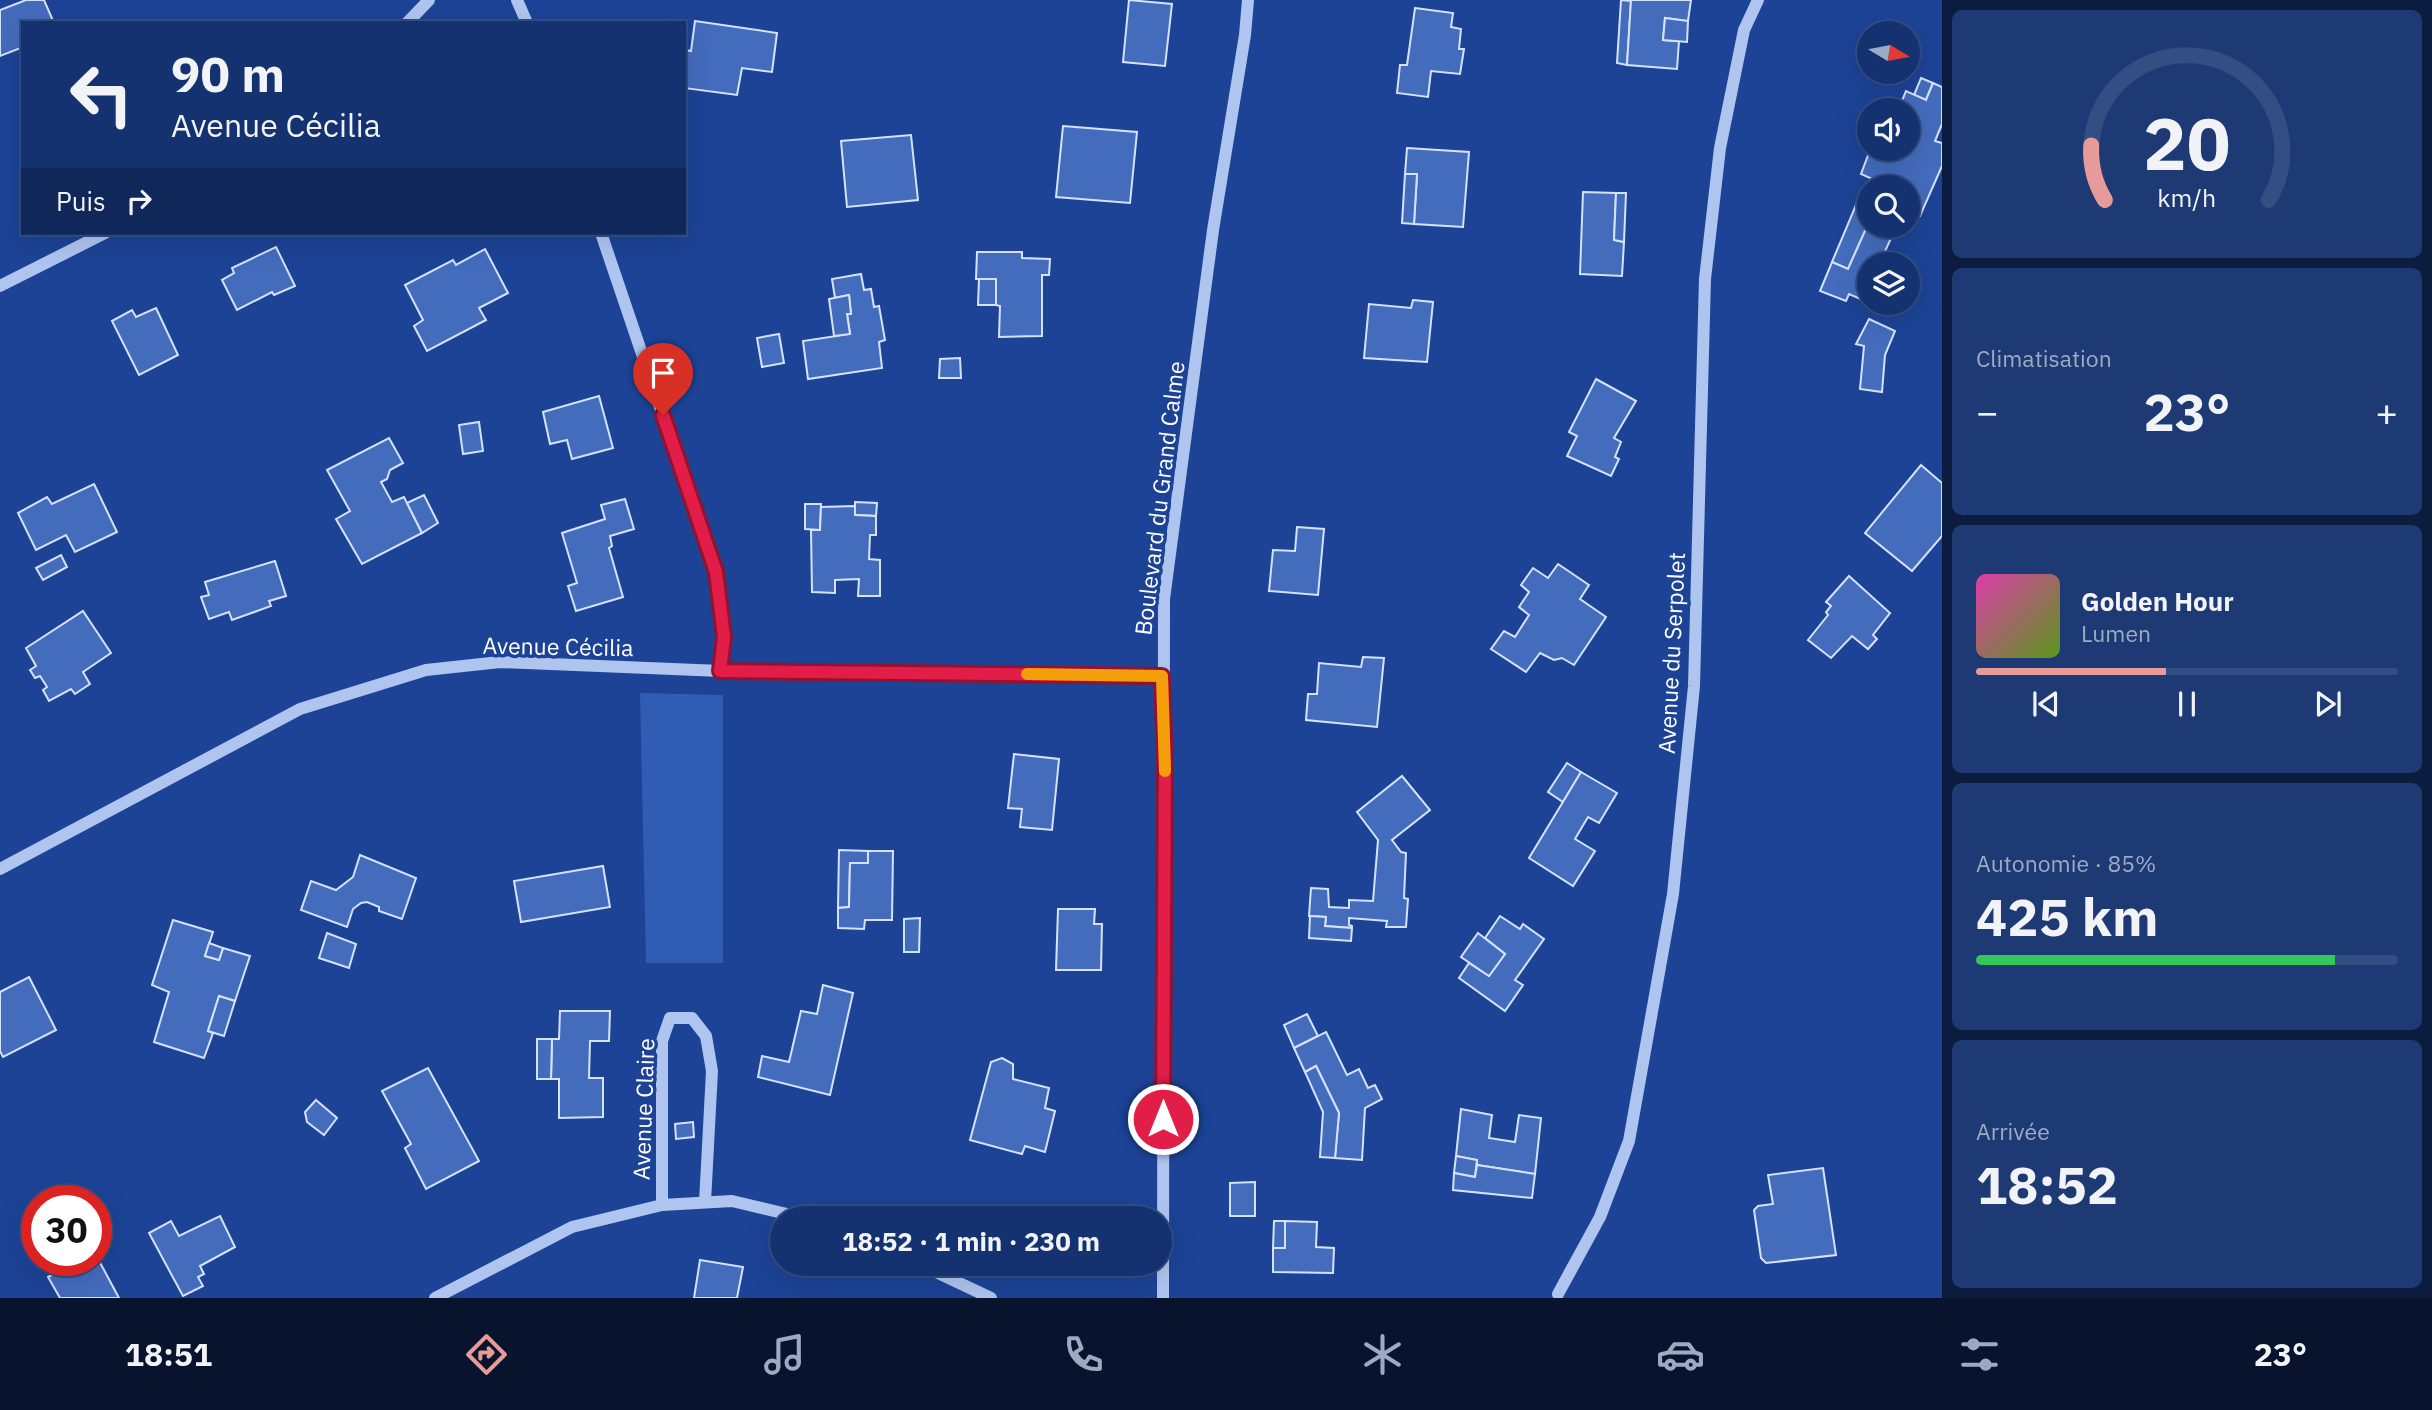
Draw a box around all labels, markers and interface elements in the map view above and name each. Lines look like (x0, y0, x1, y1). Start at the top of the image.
north arrow (1857, 21, 1920, 84)
map controls (1857, 21, 1920, 315)
text: 90 m (171, 42, 285, 105)
icon: left (56, 49, 147, 140)
text: 20 (2143, 95, 2231, 190)
button: sound (1857, 98, 1920, 161)
text: Avenue Cécilia (171, 104, 381, 146)
button: search (1857, 175, 1920, 238)
text: km/h (2158, 181, 2216, 214)
icon: right (120, 182, 158, 220)
text: Puis (56, 184, 106, 218)
button: layers (1857, 252, 1920, 315)
pin (633, 343, 693, 415)
text: Climatisation (1976, 343, 2112, 373)
icon: arrive (644, 354, 682, 392)
street label: Boulevard du Grand Calme (1127, 359, 1191, 637)
text: 23° (2144, 378, 2230, 445)
text: − (1976, 387, 1999, 436)
text: + (2375, 387, 2398, 436)
street label: Avenue du Serpolet (1651, 552, 1691, 754)
text: Golden Hour (2081, 584, 2234, 618)
text: Lumen (2081, 618, 2151, 648)
street label: Avenue Cécilia (482, 630, 634, 662)
icon: previous (2027, 685, 2065, 723)
icon: pause (2168, 685, 2206, 723)
icon: next (2309, 685, 2347, 723)
text: Autonomie · 85% (1976, 848, 2156, 878)
text: 425 km (1976, 883, 2158, 950)
street label: Avenue Claire (626, 1038, 660, 1180)
position arrow (1126, 1082, 1200, 1156)
text: Arrivée (1976, 1116, 2050, 1146)
text: 18:52 (1976, 1151, 2118, 1218)
speed limit sign: 30 (21, 1185, 112, 1276)
text: 18:52 · 1 min · 230 m (842, 1224, 1100, 1258)
icon: directions (462, 1330, 511, 1379)
icon: music (760, 1330, 809, 1379)
icon: phone (1059, 1330, 1108, 1379)
icon: climate (1358, 1330, 1407, 1379)
icon: car (1656, 1330, 1705, 1379)
icon: filters (1955, 1330, 2004, 1379)
text: 18:51 (125, 1333, 212, 1375)
text: 23° (2254, 1333, 2307, 1375)

